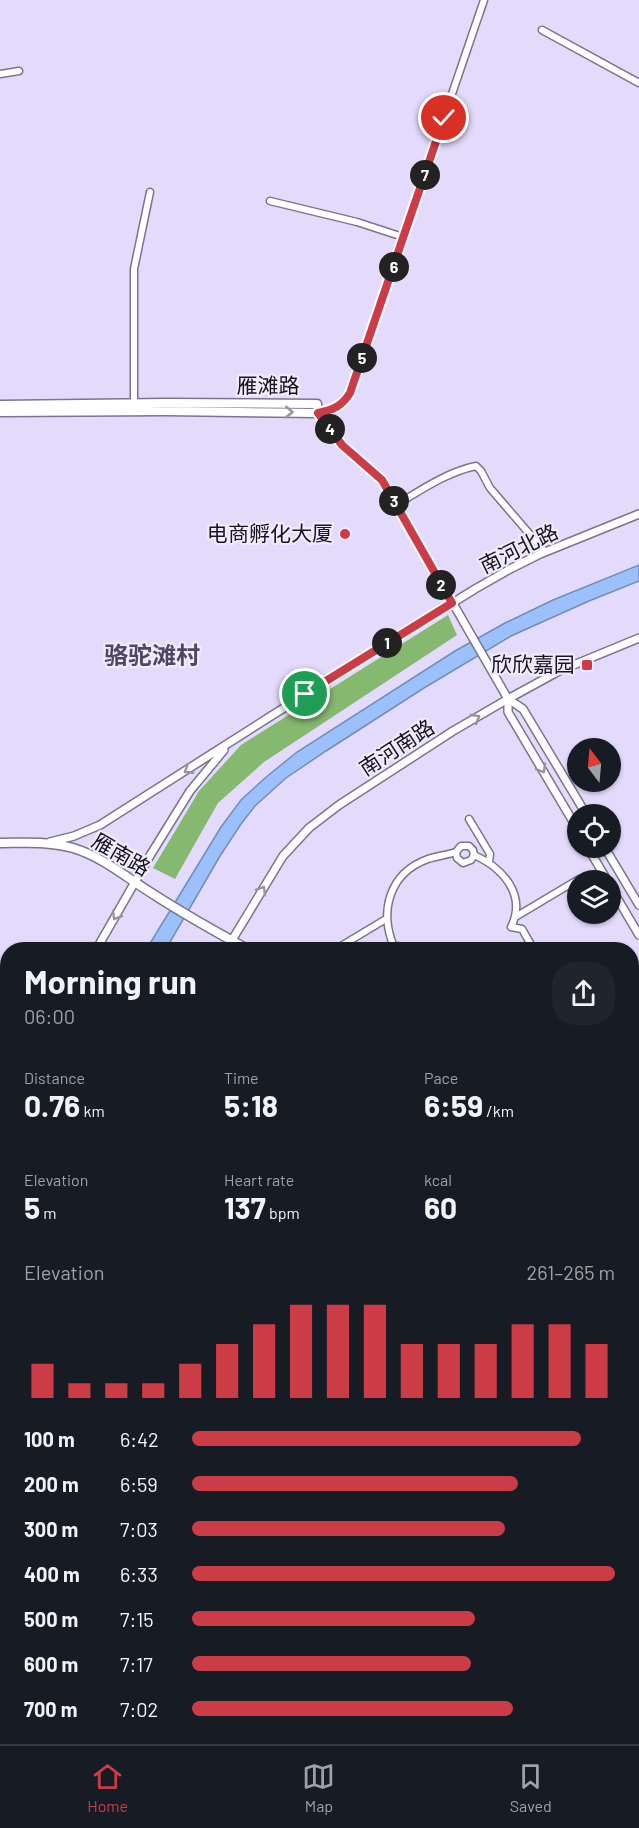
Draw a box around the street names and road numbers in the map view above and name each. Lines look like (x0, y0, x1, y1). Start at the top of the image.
street label: 雁滩路 (237, 372, 300, 397)
street label: 南河北路 (475, 518, 562, 577)
street label: 南河南路 (354, 713, 438, 780)
street label: 雁南路 (88, 827, 155, 880)

